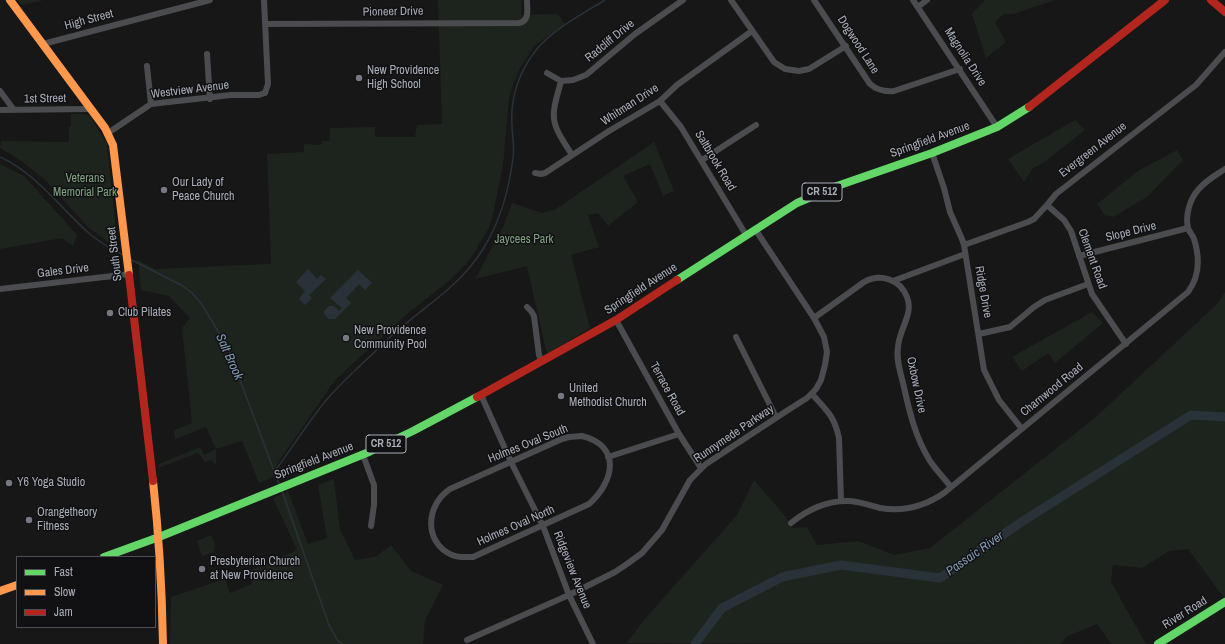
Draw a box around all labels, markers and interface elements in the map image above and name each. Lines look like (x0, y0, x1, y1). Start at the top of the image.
street label: Pioneer Drive (363, 4, 423, 20)
street label: High Street (63, 7, 115, 33)
street label: Dogwood Lane (834, 13, 882, 77)
street label: Radcliff Drive (582, 17, 638, 65)
street label: Magnolia Drive (941, 25, 989, 89)
place label: New Providence High School (367, 64, 439, 92)
marker: New Providence High School (354, 73, 364, 83)
street label: Westview Avenue (150, 78, 230, 102)
street label: Whitman Drive (599, 81, 661, 129)
street label: 1st Street (24, 91, 66, 107)
street label: Springfield Avenue (888, 119, 972, 161)
street label: Evergreen Avenue (1057, 119, 1129, 181)
street label: Saltbrook Road (691, 128, 739, 194)
park label: Veterans Memorial Park (53, 172, 117, 200)
place label: Our Lady of Peace Church (172, 176, 234, 204)
road number: CR 512 (802, 183, 842, 201)
marker: Our Lady of Peace Church (159, 185, 169, 195)
street label: Slope Drive (1104, 219, 1158, 245)
street label: South Street (105, 226, 125, 282)
street label: Clement Road (1074, 227, 1110, 291)
park label: Jaycees Park (494, 233, 554, 247)
street label: Springfield Avenue (602, 260, 680, 318)
street label: Gales Drive (36, 261, 90, 281)
street label: Ridge Drive (971, 265, 995, 319)
place label: Club Pilates (118, 306, 171, 320)
marker: Club Pilates (105, 308, 115, 318)
place label: New Providence Community Pool (354, 324, 427, 352)
water label: Salt Brook (212, 331, 246, 383)
marker: New Providence Community Pool (341, 333, 351, 343)
street label: Oxbow Drive (903, 356, 929, 414)
street label: Terrace Road (646, 360, 688, 418)
street label: Charnwood Road (1018, 360, 1086, 420)
place label: United Methodist Church (569, 382, 647, 410)
marker: United Methodist Church (556, 391, 566, 401)
street label: Runnymede Parkway (691, 402, 777, 466)
street label: Holmes Oval South (486, 421, 570, 467)
road number: CR 512 (366, 435, 406, 453)
street label: Springfield Avenue (272, 439, 356, 483)
place label: Y6 Yoga Studio (17, 476, 85, 490)
marker: Y6 Yoga Studio (4, 478, 14, 488)
street label: Holmes Oval North (475, 503, 557, 549)
place label: Orangetheory Fitness (37, 506, 97, 534)
marker: Orangetheory Fitness (24, 515, 34, 525)
street label: Ridgeview Avenue (550, 529, 594, 611)
water label: Passaic River (943, 529, 1007, 579)
place label: Presbyterian Church at New Providence (210, 555, 300, 583)
legend (16, 556, 156, 628)
text: Fast (54, 564, 73, 580)
marker: Presbyterian Church at New Providence (197, 564, 207, 574)
text: Slow (54, 584, 75, 600)
street label: River Road (1160, 594, 1210, 632)
text: Jam (54, 604, 73, 620)

